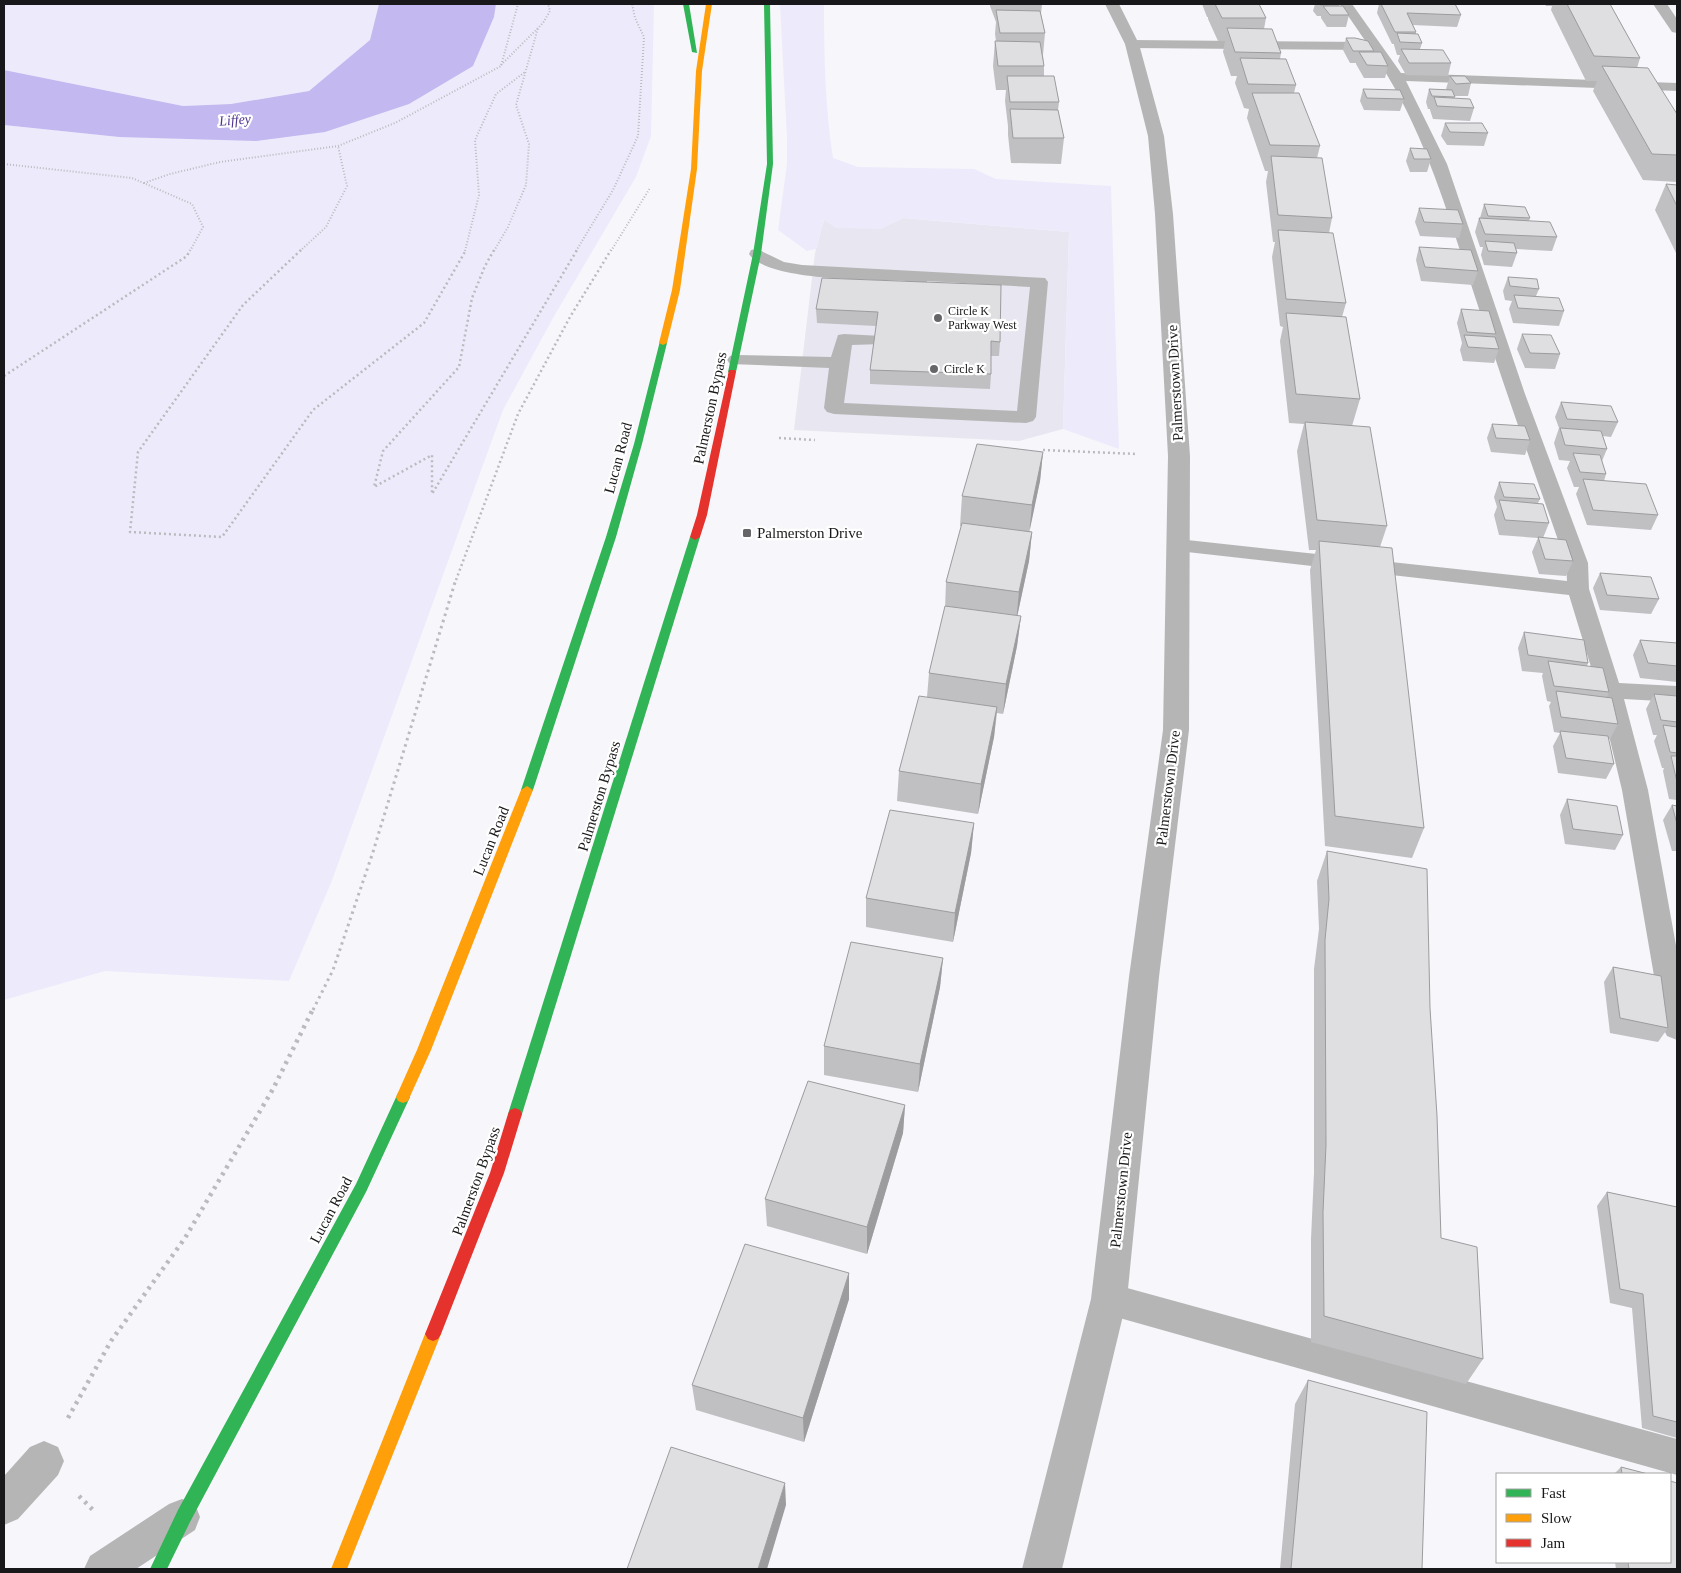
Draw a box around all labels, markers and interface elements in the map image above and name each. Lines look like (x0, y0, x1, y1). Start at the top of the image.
water label: Liffey (217, 111, 252, 129)
place label: Circle K Parkway West (948, 304, 1017, 332)
marker: Circle K Parkway West (932, 312, 944, 324)
street label: Palmerstown Drive (1164, 324, 1186, 441)
street label: Palmerston Bypass (690, 350, 730, 466)
place label: Circle K (944, 362, 985, 376)
marker: Circle K (928, 363, 940, 375)
street label: Lucan Road (601, 420, 635, 495)
place label: Palmerston Drive (757, 525, 863, 541)
marker: Palmerston Drive (741, 527, 753, 539)
street label: Palmerstown Drive (1153, 729, 1183, 847)
street label: Palmerston Bypass (575, 739, 623, 853)
street label: Lucan Road (470, 804, 512, 878)
street label: Palmerston Bypass (449, 1124, 503, 1238)
street label: Palmerstown Drive (1107, 1131, 1135, 1249)
street label: Lucan Road (307, 1174, 355, 1246)
legend (1496, 1473, 1671, 1563)
text: Fast (1541, 1485, 1567, 1501)
text: Slow (1541, 1510, 1572, 1526)
text: Jam (1541, 1535, 1565, 1551)

